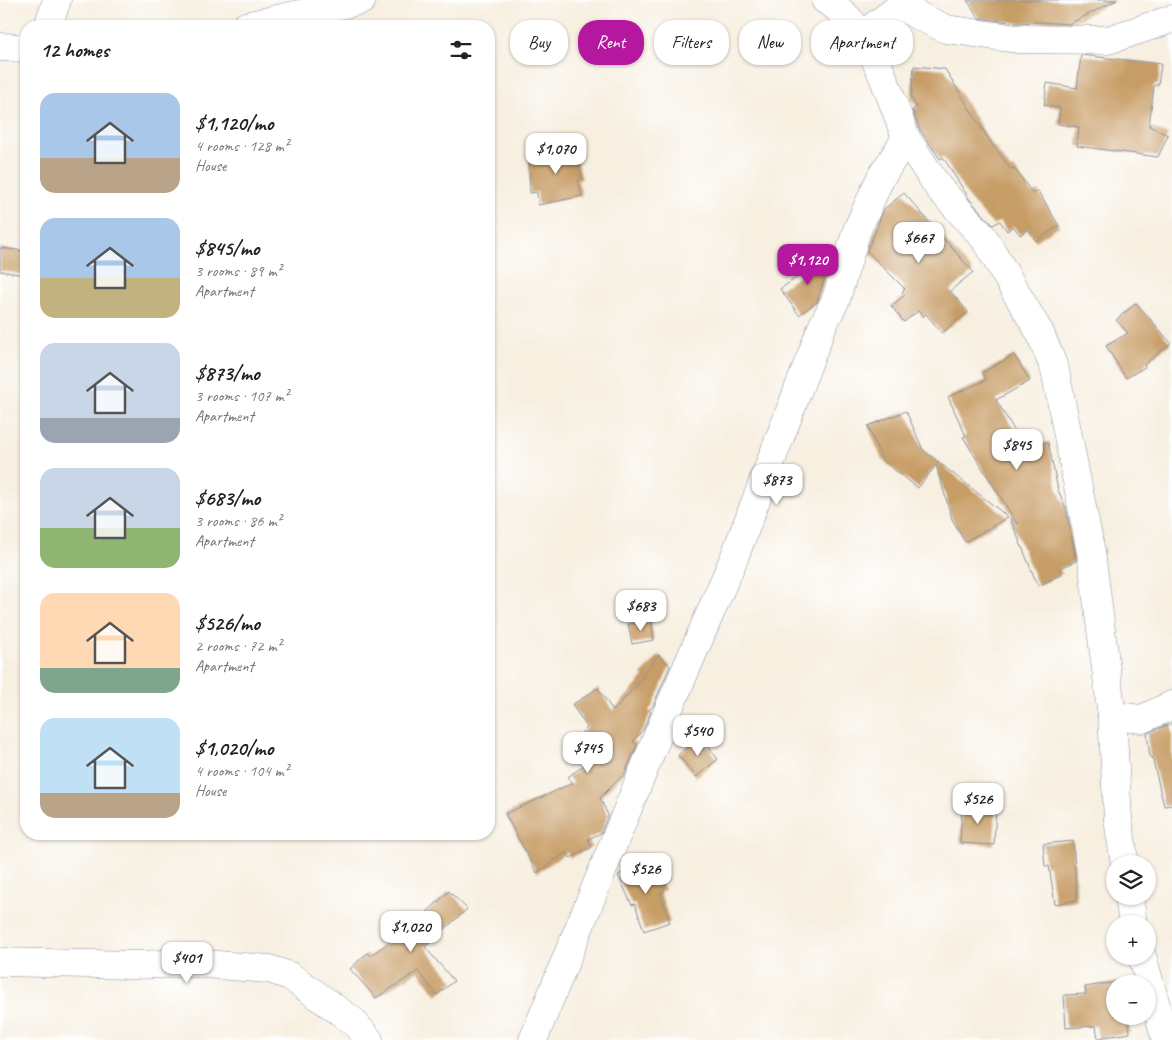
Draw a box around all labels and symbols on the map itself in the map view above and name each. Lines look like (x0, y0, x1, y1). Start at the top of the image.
pin: $1,070 (515, 132, 597, 175)
pin: $667 (889, 222, 949, 264)
pin: $1,120 (767, 244, 849, 286)
pin: $845 (987, 428, 1047, 471)
pin: $873 (747, 464, 807, 506)
pin: $683 (611, 590, 671, 632)
pin: $540 (668, 714, 728, 757)
pin: $745 (558, 732, 618, 774)
pin: $526 (948, 782, 1008, 825)
pin: $526 (616, 852, 676, 895)
pin: $1,020 (370, 910, 452, 953)
pin: $401 (157, 942, 217, 984)

